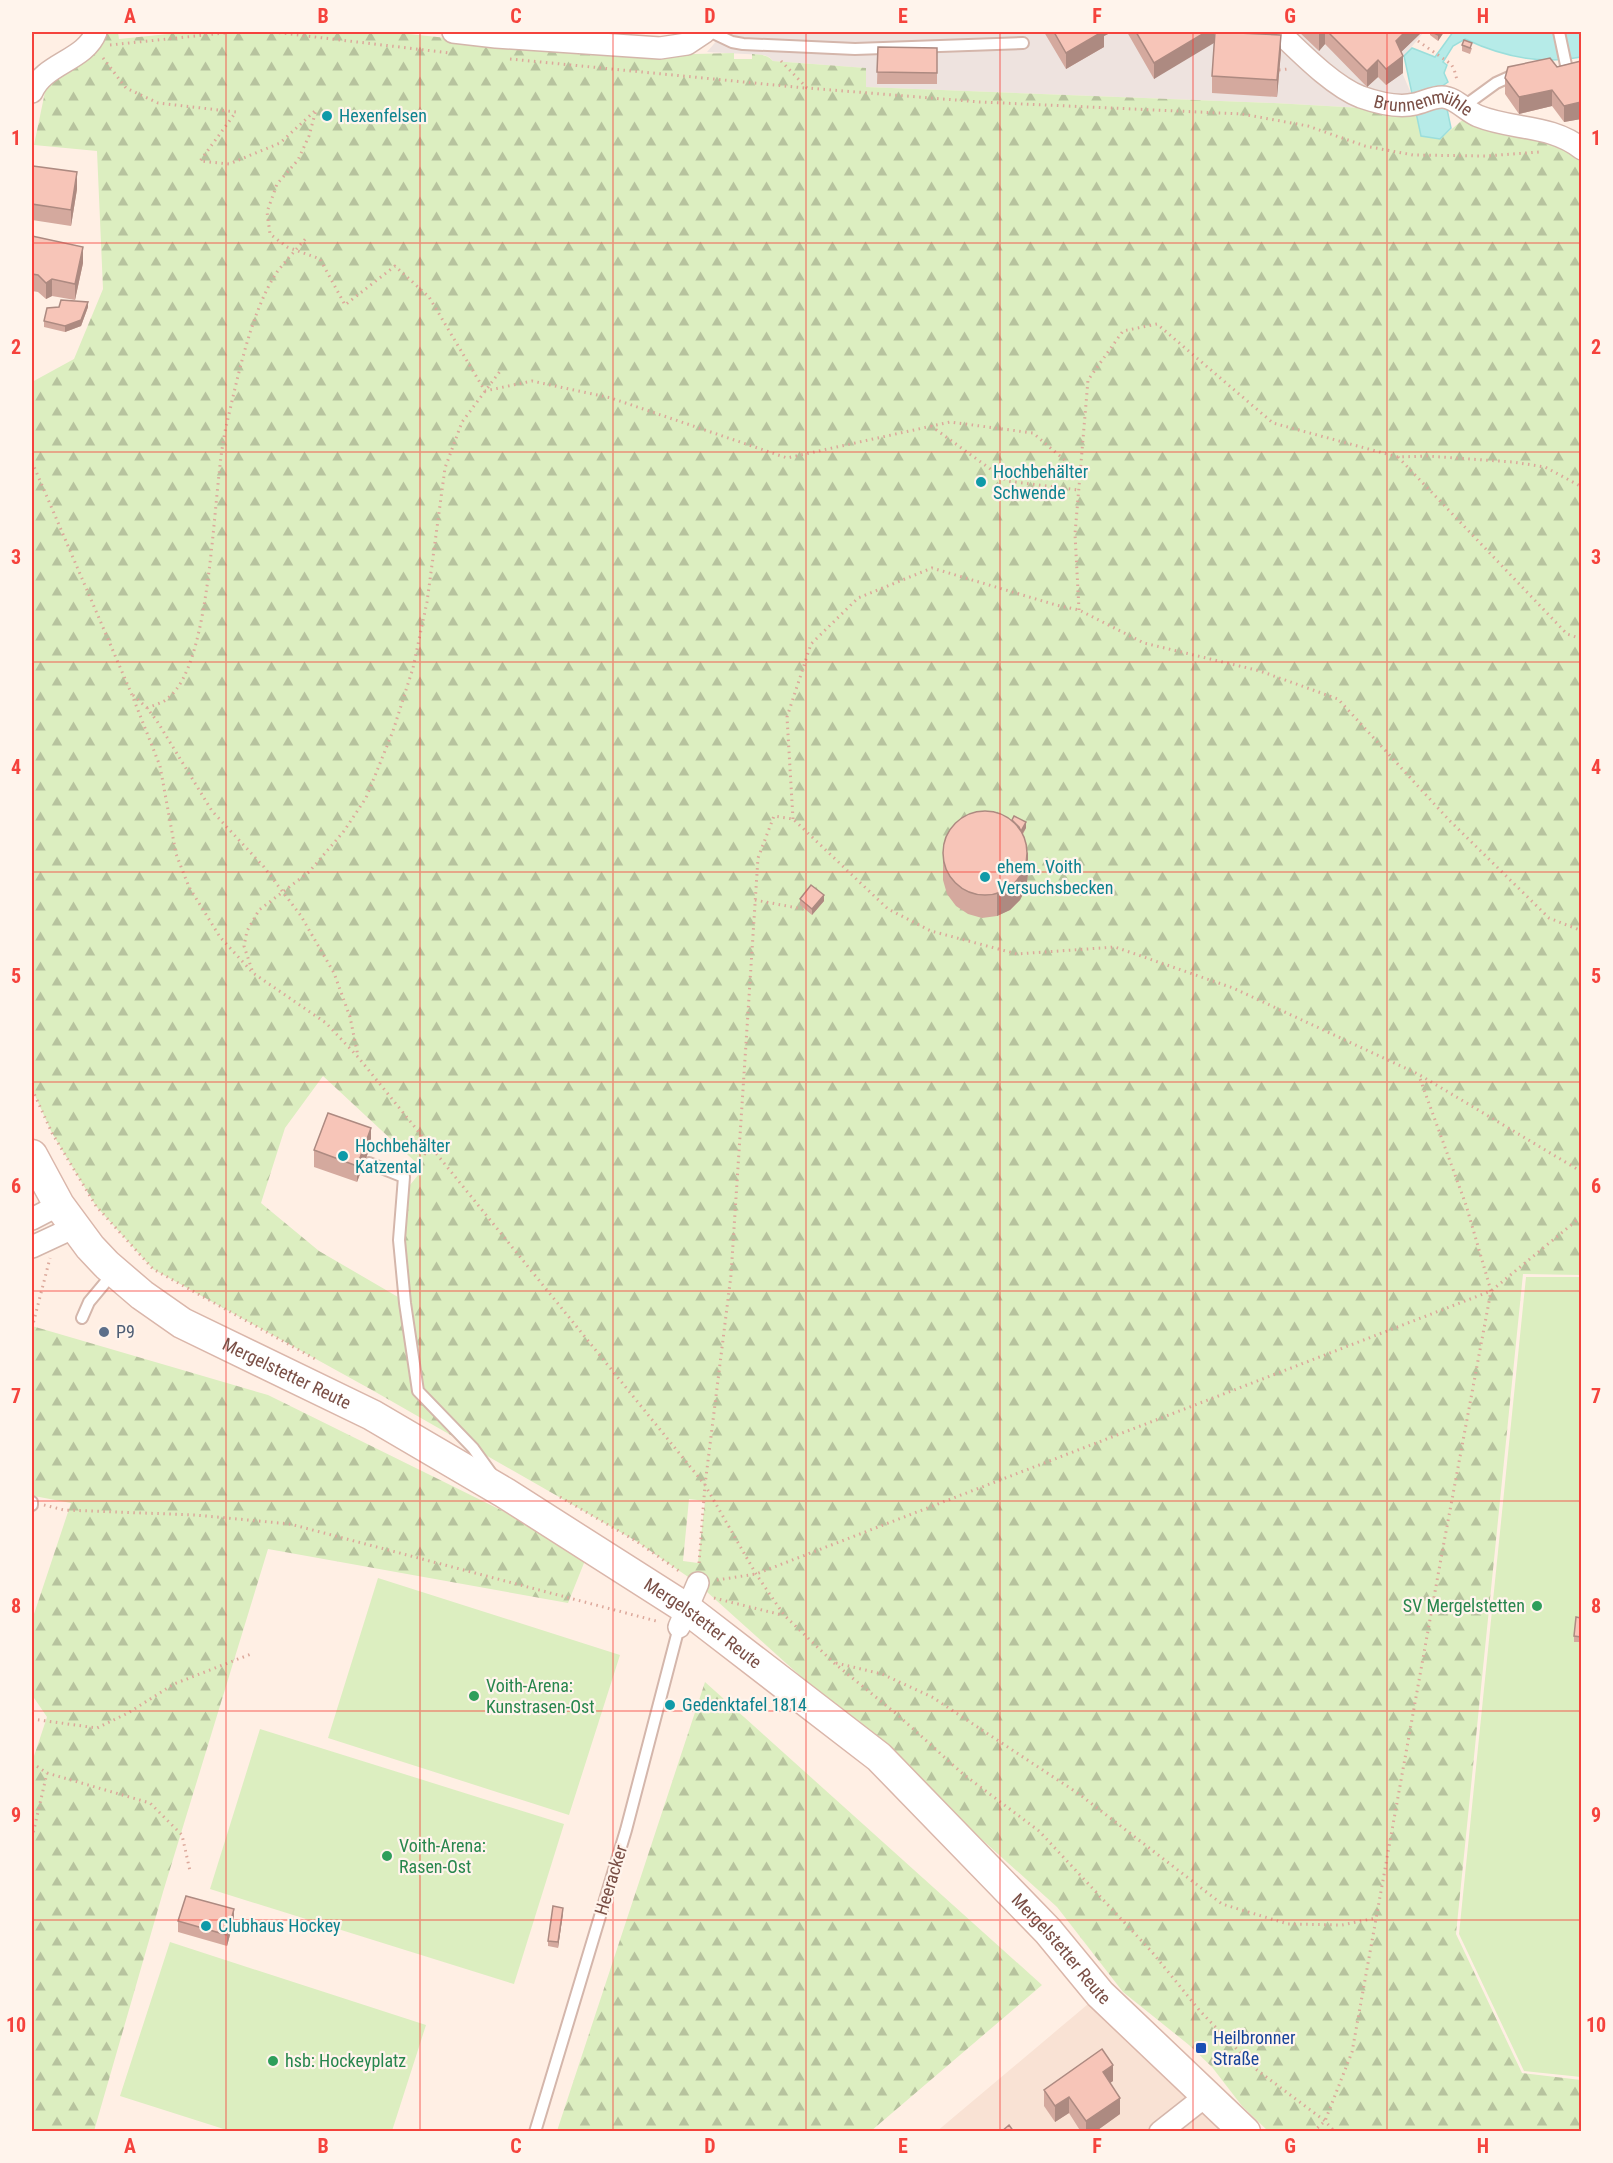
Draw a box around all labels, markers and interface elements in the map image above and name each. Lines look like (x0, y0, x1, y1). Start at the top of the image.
text: A (124, 4, 136, 28)
text: B (317, 4, 329, 28)
text: C (510, 4, 522, 28)
text: D (704, 4, 716, 28)
text: E (898, 4, 908, 28)
text: F (1092, 4, 1102, 28)
text: G (1284, 4, 1296, 28)
text: H (1477, 4, 1489, 28)
street label: Brunnenmühle (1372, 85, 1477, 120)
place label: Hexenfelsen (339, 105, 427, 126)
marker: Hexenfelsen (320, 109, 334, 123)
text: 1 (11, 126, 21, 150)
text: 1 (1591, 126, 1601, 150)
text: 2 (11, 335, 21, 359)
text: 2 (1591, 335, 1601, 359)
place label: Hochbehälter Schwende (993, 461, 1089, 503)
marker: Hochbehälter Schwende (974, 475, 988, 489)
text: 3 (11, 545, 21, 569)
text: 3 (1591, 545, 1601, 569)
text: 4 (11, 755, 21, 779)
text: 4 (1591, 755, 1601, 779)
place label: ehem. Voith Versuchsbecken (997, 856, 1113, 898)
marker: ehem. Voith Versuchsbecken (978, 870, 992, 884)
text: 5 (11, 964, 21, 988)
text: 5 (1591, 964, 1601, 988)
place label: Hochbehälter Katzental (355, 1135, 451, 1177)
marker: Hochbehälter Katzental (336, 1149, 350, 1163)
text: 6 (11, 1174, 21, 1198)
text: 6 (1591, 1174, 1601, 1198)
place label: P9 (116, 1321, 135, 1342)
marker: P9 (97, 1325, 111, 1339)
street label: Mergelstetter Reute (219, 1333, 354, 1413)
text: 7 (11, 1384, 21, 1408)
text: 7 (1591, 1384, 1601, 1408)
street label: Mergelstetter Reute (640, 1573, 766, 1673)
text: 8 (11, 1594, 21, 1618)
text: 8 (1591, 1594, 1601, 1618)
place label: SV Mergelstetten (1403, 1595, 1525, 1616)
marker: SV Mergelstetten (1530, 1599, 1544, 1613)
place label: Voith-Arena: Kunstrasen-Ost (486, 1675, 595, 1717)
marker: Voith-Arena: Kunstrasen-Ost (467, 1689, 481, 1703)
place label: Gedenktafel 1814 (682, 1694, 807, 1715)
marker: Gedenktafel 1814 (663, 1698, 677, 1712)
text: 9 (11, 1803, 21, 1827)
text: 9 (1591, 1803, 1601, 1827)
place label: Voith-Arena: Rasen-Ost (399, 1835, 486, 1877)
street label: Heeracker (590, 1842, 631, 1917)
marker: Voith-Arena: Rasen-Ost (380, 1849, 394, 1863)
street label: Mergelstetter Reute (1008, 1889, 1115, 2008)
place label: Clubhaus Hockey (218, 1915, 341, 1936)
marker: Clubhaus Hockey (199, 1919, 213, 1933)
text: 10 (6, 2013, 26, 2037)
text: 10 (1586, 2013, 1606, 2037)
place label: Heilbronner Straße (1213, 2027, 1296, 2069)
marker: Heilbronner Straße (1194, 2041, 1208, 2055)
place label: hsb: Hockeyplatz (285, 2050, 406, 2071)
marker: hsb: Hockeyplatz (266, 2054, 280, 2068)
text: A (124, 2134, 136, 2158)
text: B (317, 2134, 329, 2158)
text: C (510, 2134, 522, 2158)
text: D (704, 2134, 716, 2158)
text: E (898, 2134, 908, 2158)
text: F (1092, 2134, 1102, 2158)
text: G (1284, 2134, 1296, 2158)
text: H (1477, 2134, 1489, 2158)

